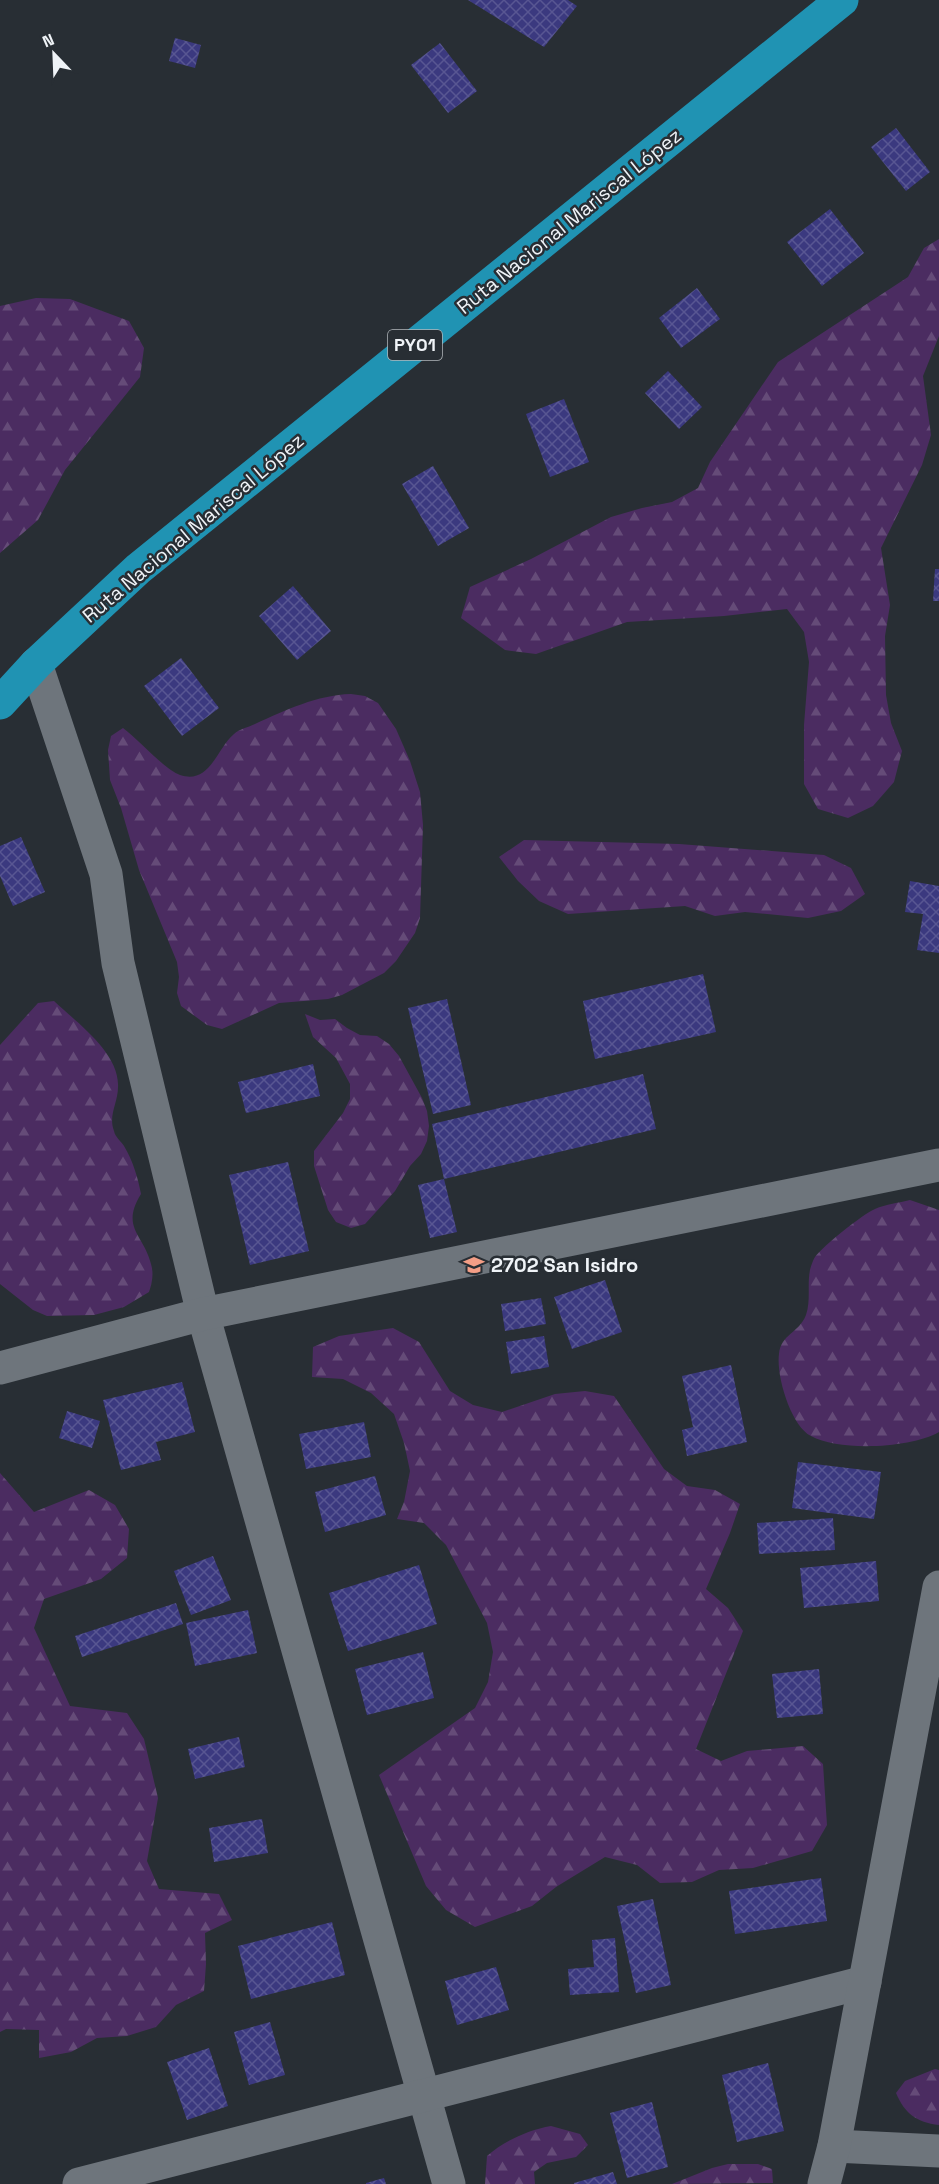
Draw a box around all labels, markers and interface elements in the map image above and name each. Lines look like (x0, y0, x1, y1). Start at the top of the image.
north arrow (24, 24, 84, 84)
text: N (39, 29, 57, 52)
street label: Ruta Nacional Mariscal López (451, 122, 687, 320)
road number: PY01 (388, 330, 442, 360)
street label: Ruta Nacional Mariscal López (77, 428, 309, 628)
place label: 2702 San Isidro (491, 1252, 638, 1278)
school or university icon: 2702 San Isidro (462, 1253, 486, 1277)

